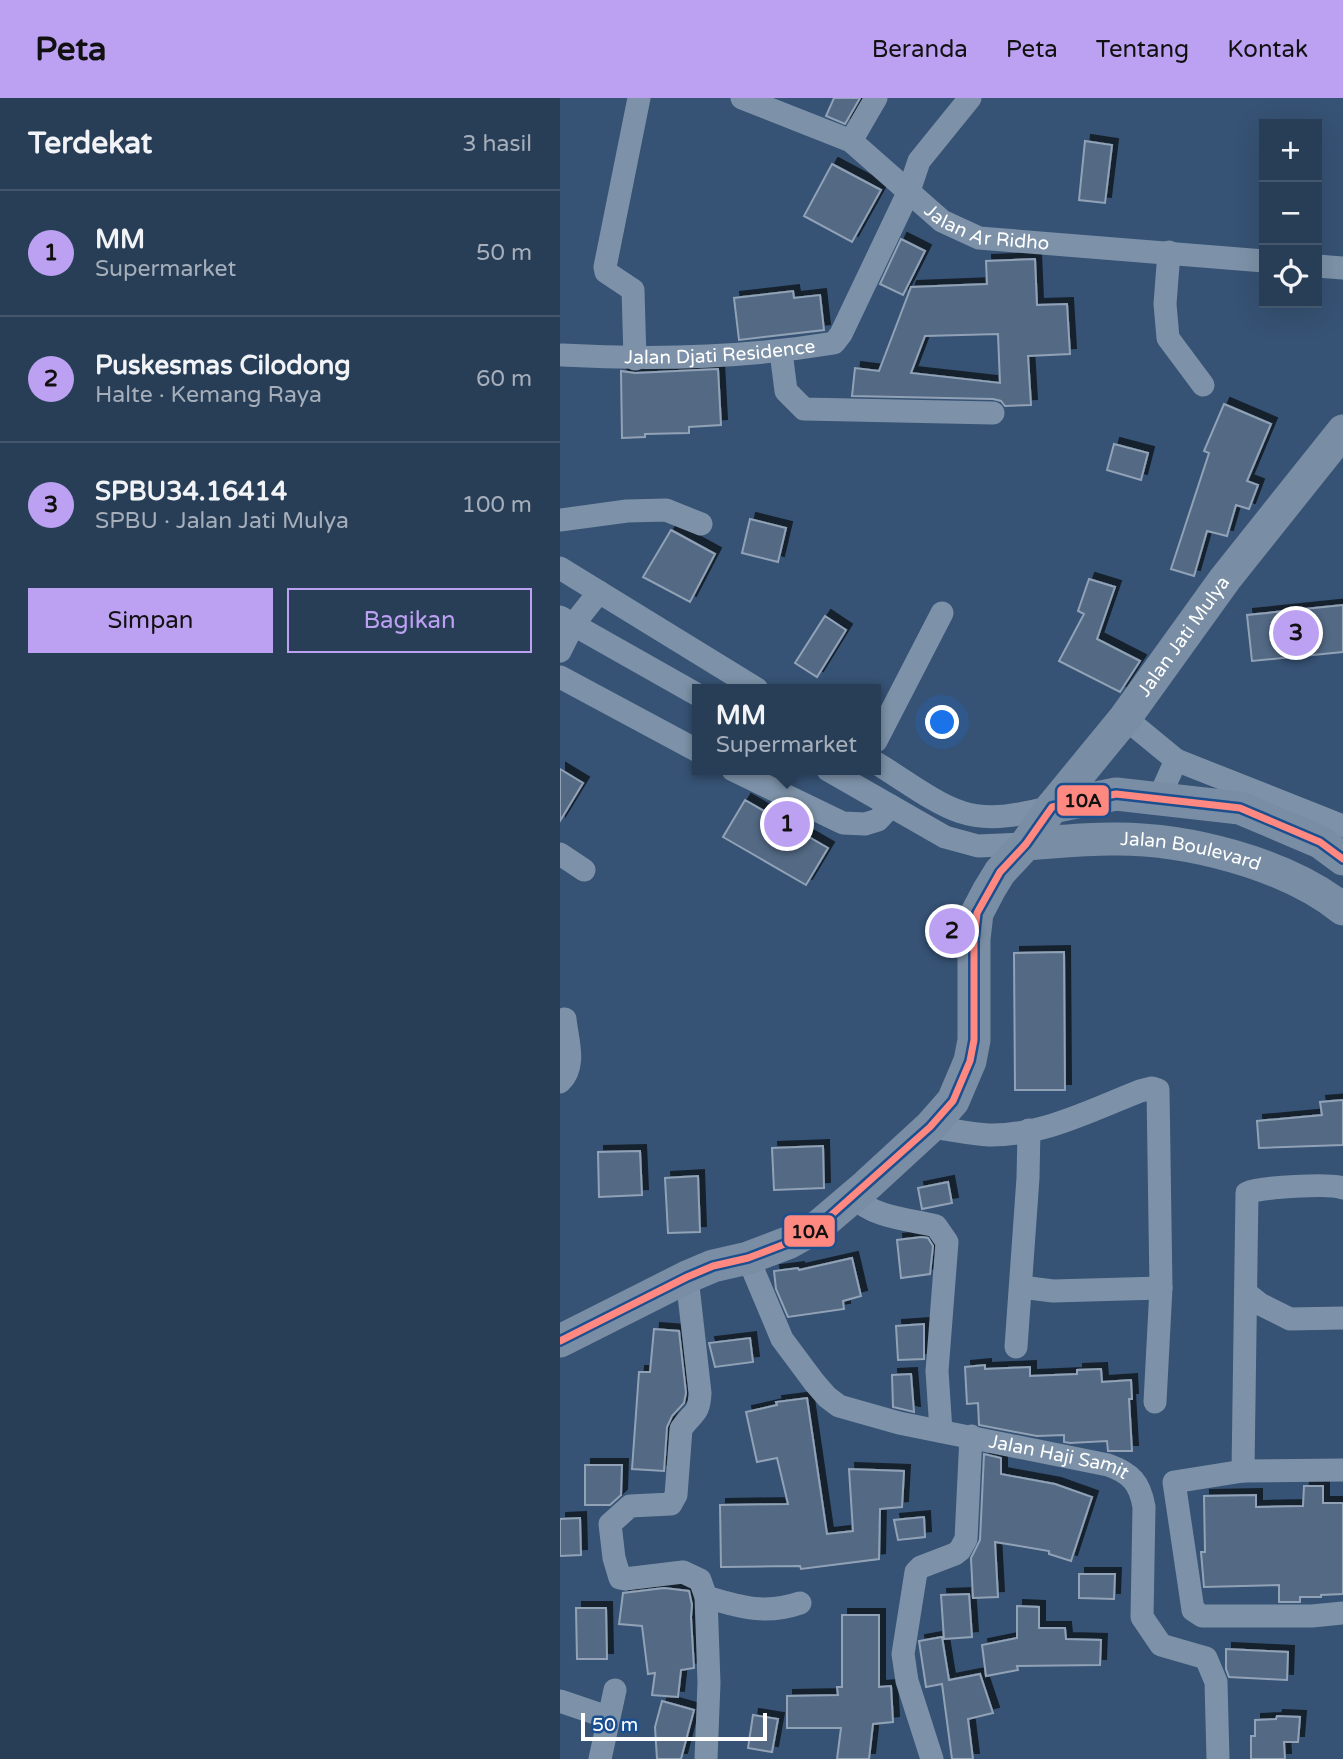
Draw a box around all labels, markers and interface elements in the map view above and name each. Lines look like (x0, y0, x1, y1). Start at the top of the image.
text: Peta (35, 30, 107, 69)
text: Beranda (872, 35, 968, 64)
text: Peta (1006, 35, 1058, 64)
text: Tentang (1096, 35, 1189, 64)
text: Kontak (1227, 35, 1308, 64)
map controls (1259, 119, 1322, 308)
button: + (1259, 119, 1322, 182)
text: Terdekat (28, 125, 152, 162)
text: 3 hasil (462, 130, 532, 158)
button: − (1259, 182, 1322, 245)
street label: Jalan Ar Ridho (920, 200, 1050, 255)
text: MM (95, 224, 145, 255)
text: 1 (44, 239, 58, 267)
text: 50 m (476, 239, 532, 267)
button: locate (1259, 245, 1322, 308)
text: Supermarket (95, 255, 236, 283)
street label: Jalan Djati Residence (624, 335, 817, 368)
text: Puskesmas Cilodong (95, 350, 351, 381)
text: 2 (44, 365, 58, 393)
text: 60 m (476, 365, 532, 393)
text: Halte · Kemang Raya (95, 381, 322, 409)
text: SPBU34.16414 (95, 476, 287, 507)
text: 3 (44, 491, 58, 519)
text: 100 m (462, 491, 532, 519)
text: SPBU · Jalan Jati Mulya (95, 507, 349, 535)
street label: Jalan Jati Mulya (1133, 572, 1234, 701)
button: Simpan (28, 588, 273, 653)
button: Bagikan (287, 588, 532, 653)
pin: 3 (1273, 607, 1319, 659)
popup (692, 684, 881, 775)
text: MM (716, 700, 766, 731)
your location (925, 705, 959, 739)
text: Supermarket (716, 731, 857, 759)
line badge: 10A (1056, 784, 1110, 817)
text: 10A (1064, 790, 1102, 812)
pin: 1 (764, 798, 810, 850)
street label: Jalan Boulevard (1120, 828, 1264, 875)
pin: 2 (929, 905, 975, 957)
line badge: 10A (783, 1214, 836, 1248)
text: 10A (791, 1221, 829, 1243)
street label: Jalan Haji Samit (987, 1430, 1133, 1484)
scale bar (581, 1710, 766, 1742)
text: 50 m (592, 1714, 638, 1736)

